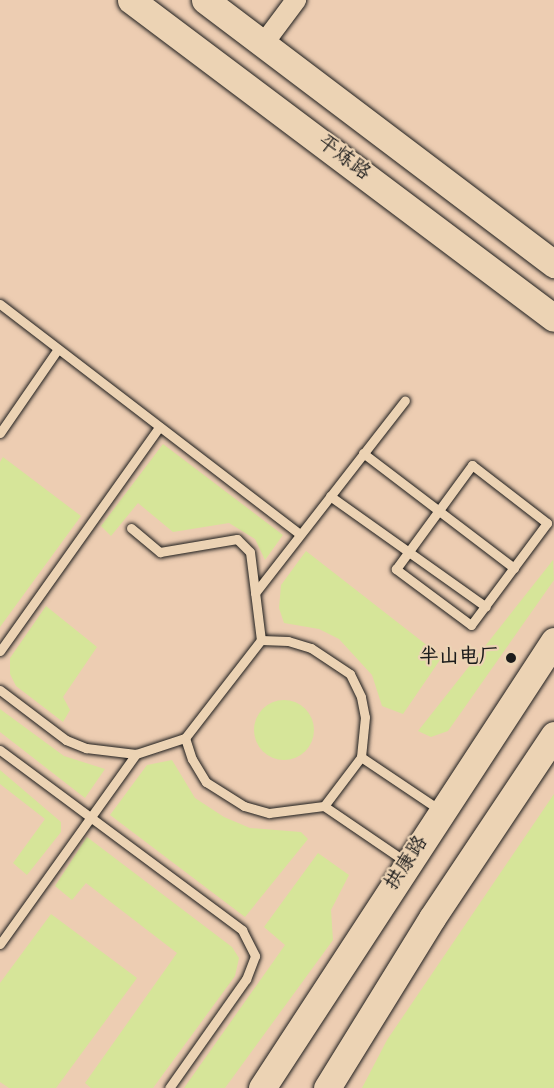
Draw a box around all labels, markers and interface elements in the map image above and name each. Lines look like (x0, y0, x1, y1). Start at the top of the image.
street label: 平炼路 (312, 131, 374, 187)
place label: 半山电厂 (419, 646, 499, 670)
marker: 半山电厂 (504, 651, 518, 665)
street label: 拱康路 (382, 832, 434, 896)

